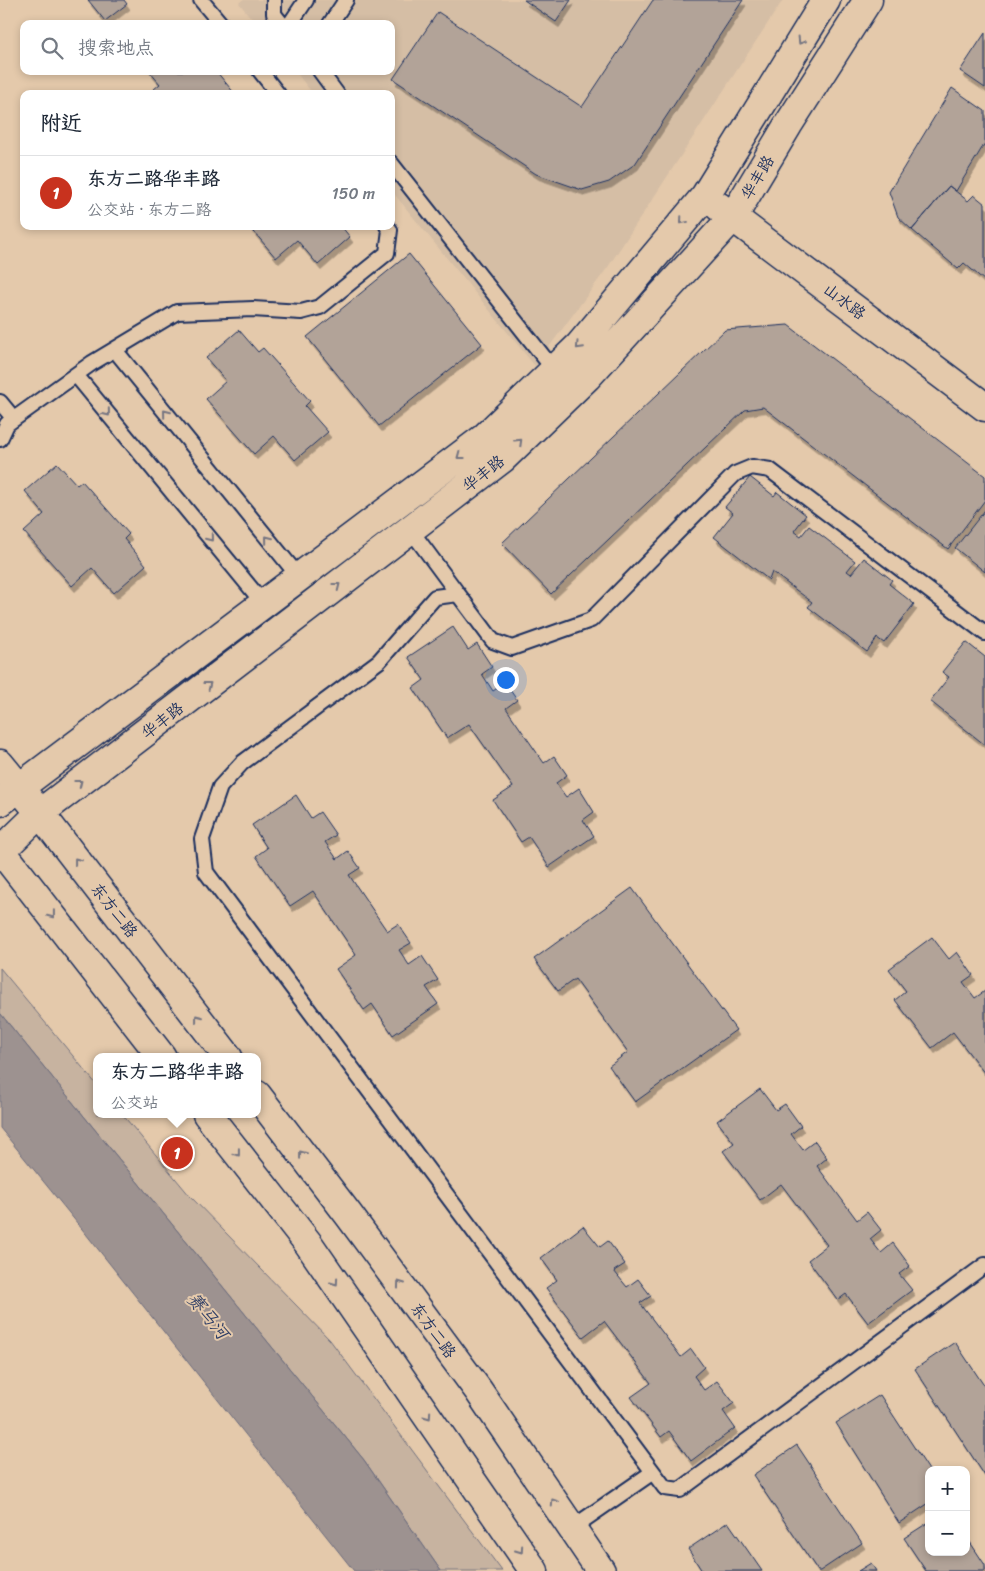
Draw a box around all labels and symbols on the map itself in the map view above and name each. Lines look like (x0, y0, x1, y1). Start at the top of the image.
one-way arrow (797, 36, 807, 45)
street label: 华丰路 (733, 149, 782, 205)
one-way arrow (680, 216, 689, 225)
street label: 山水路 (817, 275, 873, 327)
one-way arrow (576, 340, 585, 349)
one-way arrow (101, 407, 110, 416)
one-way arrow (162, 409, 171, 418)
one-way arrow (514, 439, 523, 448)
street label: 华丰路 (455, 447, 511, 500)
one-way arrow (456, 450, 466, 459)
one-way arrow (204, 532, 212, 541)
one-way arrow (266, 536, 274, 545)
one-way arrow (331, 583, 340, 591)
your location (493, 667, 519, 693)
one-way arrow (202, 682, 211, 690)
street label: 华丰路 (134, 694, 190, 747)
one-way arrow (73, 781, 82, 789)
one-way arrow (74, 858, 83, 867)
street label: 东方二路 (83, 876, 146, 944)
one-way arrow (46, 909, 54, 918)
one-way arrow (195, 1015, 203, 1024)
pin: 1 (161, 1134, 193, 1172)
one-way arrow (232, 1147, 240, 1156)
one-way arrow (299, 1150, 308, 1160)
one-way arrow (329, 1277, 338, 1286)
one-way arrow (397, 1281, 405, 1290)
water label: 赛马河 (179, 1285, 239, 1349)
street label: 东方二路 (403, 1296, 464, 1365)
one-way arrow (421, 1411, 431, 1420)
one-way arrow (551, 1498, 560, 1508)
one-way arrow (514, 1544, 523, 1553)

